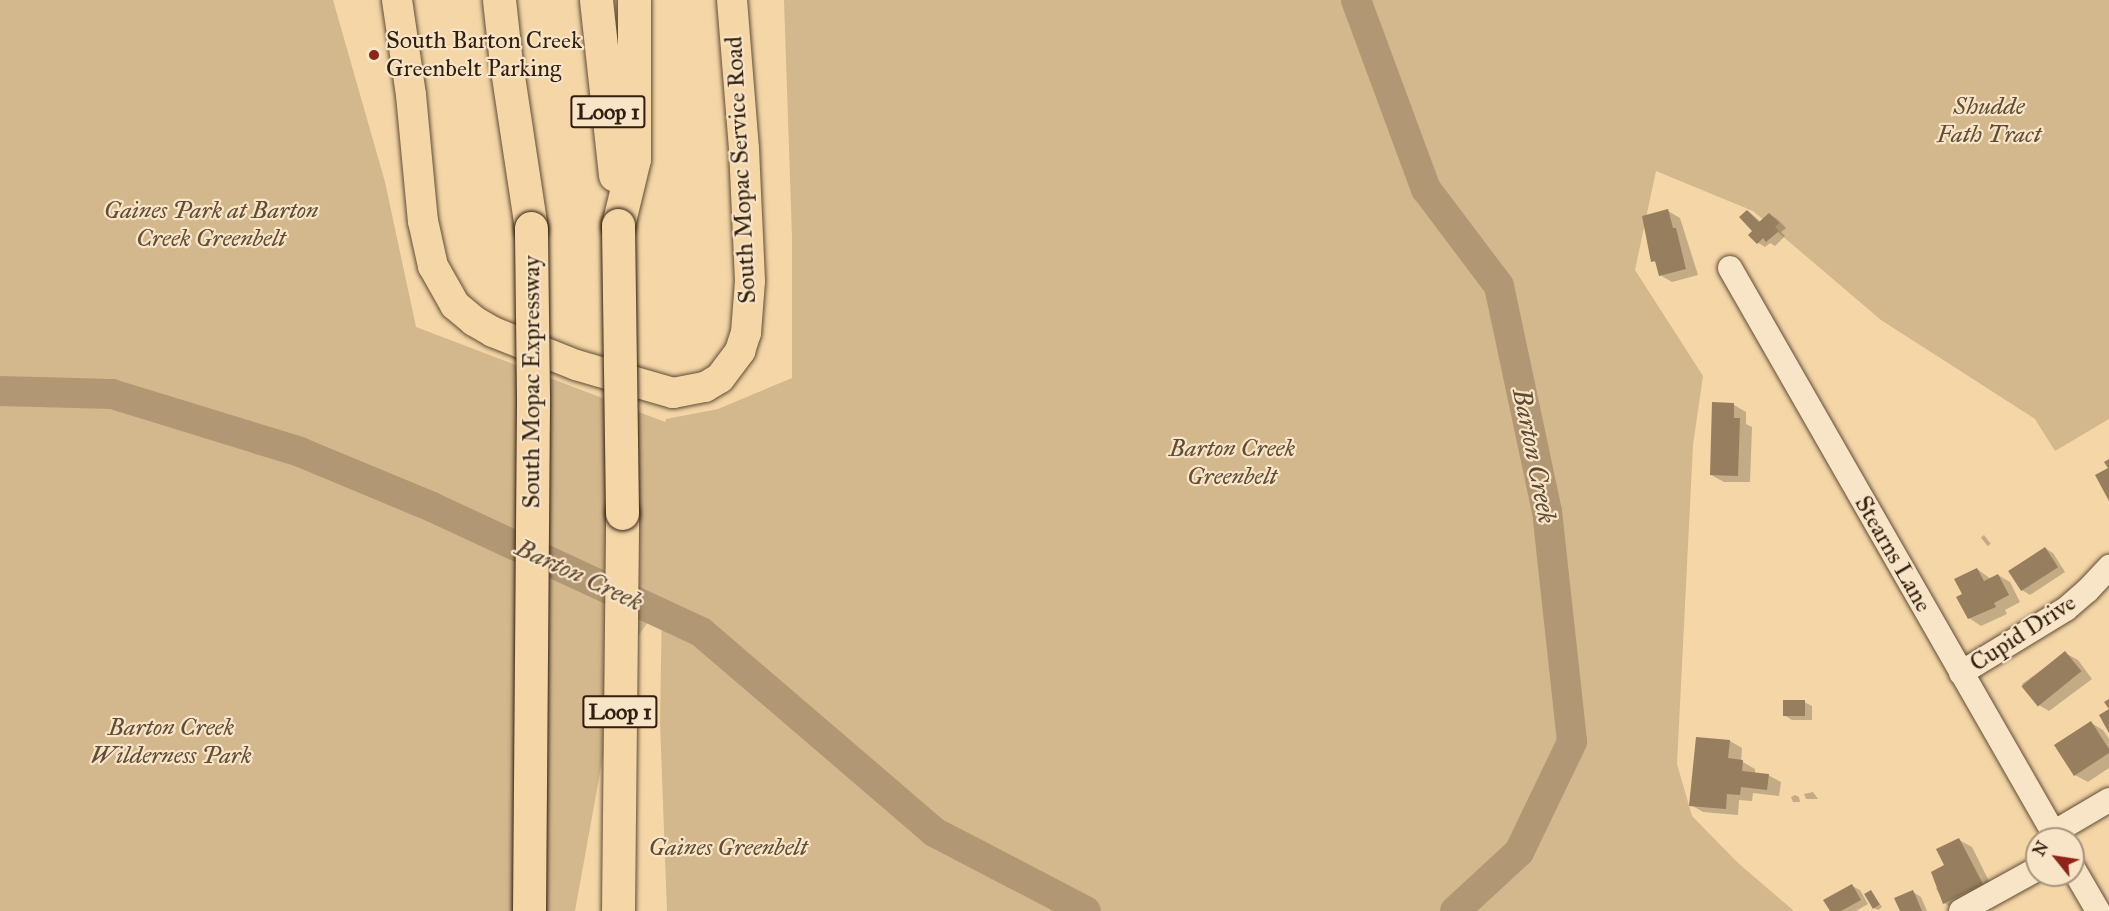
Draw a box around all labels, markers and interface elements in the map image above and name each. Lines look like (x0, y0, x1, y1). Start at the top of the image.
place label: South Barton Creek Greenbelt Parking (386, 27, 582, 83)
street label: South Mopac Service Road (720, 36, 762, 304)
marker: South Barton Creek Greenbelt Parking (367, 48, 381, 62)
road number: Loop 1 (569, 93, 647, 131)
park label: Shudde Fath Tract (1937, 93, 2041, 149)
park label: Gaines Park at Barton Creek Greenbelt (104, 197, 318, 253)
street label: South Mopac Expressway (518, 256, 546, 508)
water label: Barton Creek (1506, 386, 1562, 526)
park label: Barton Creek Greenbelt (1169, 435, 1295, 491)
street label: Stearns Lane (1848, 491, 1938, 617)
water label: Barton Creek (510, 532, 648, 618)
street label: Cupid Drive (1965, 588, 2081, 678)
road number: Loop 1 (581, 693, 659, 731)
park label: Barton Creek Wilderness Park (90, 714, 252, 770)
north arrow (2025, 827, 2085, 887)
park label: Gaines Greenbelt (649, 834, 807, 862)
text: N (2029, 838, 2052, 859)

